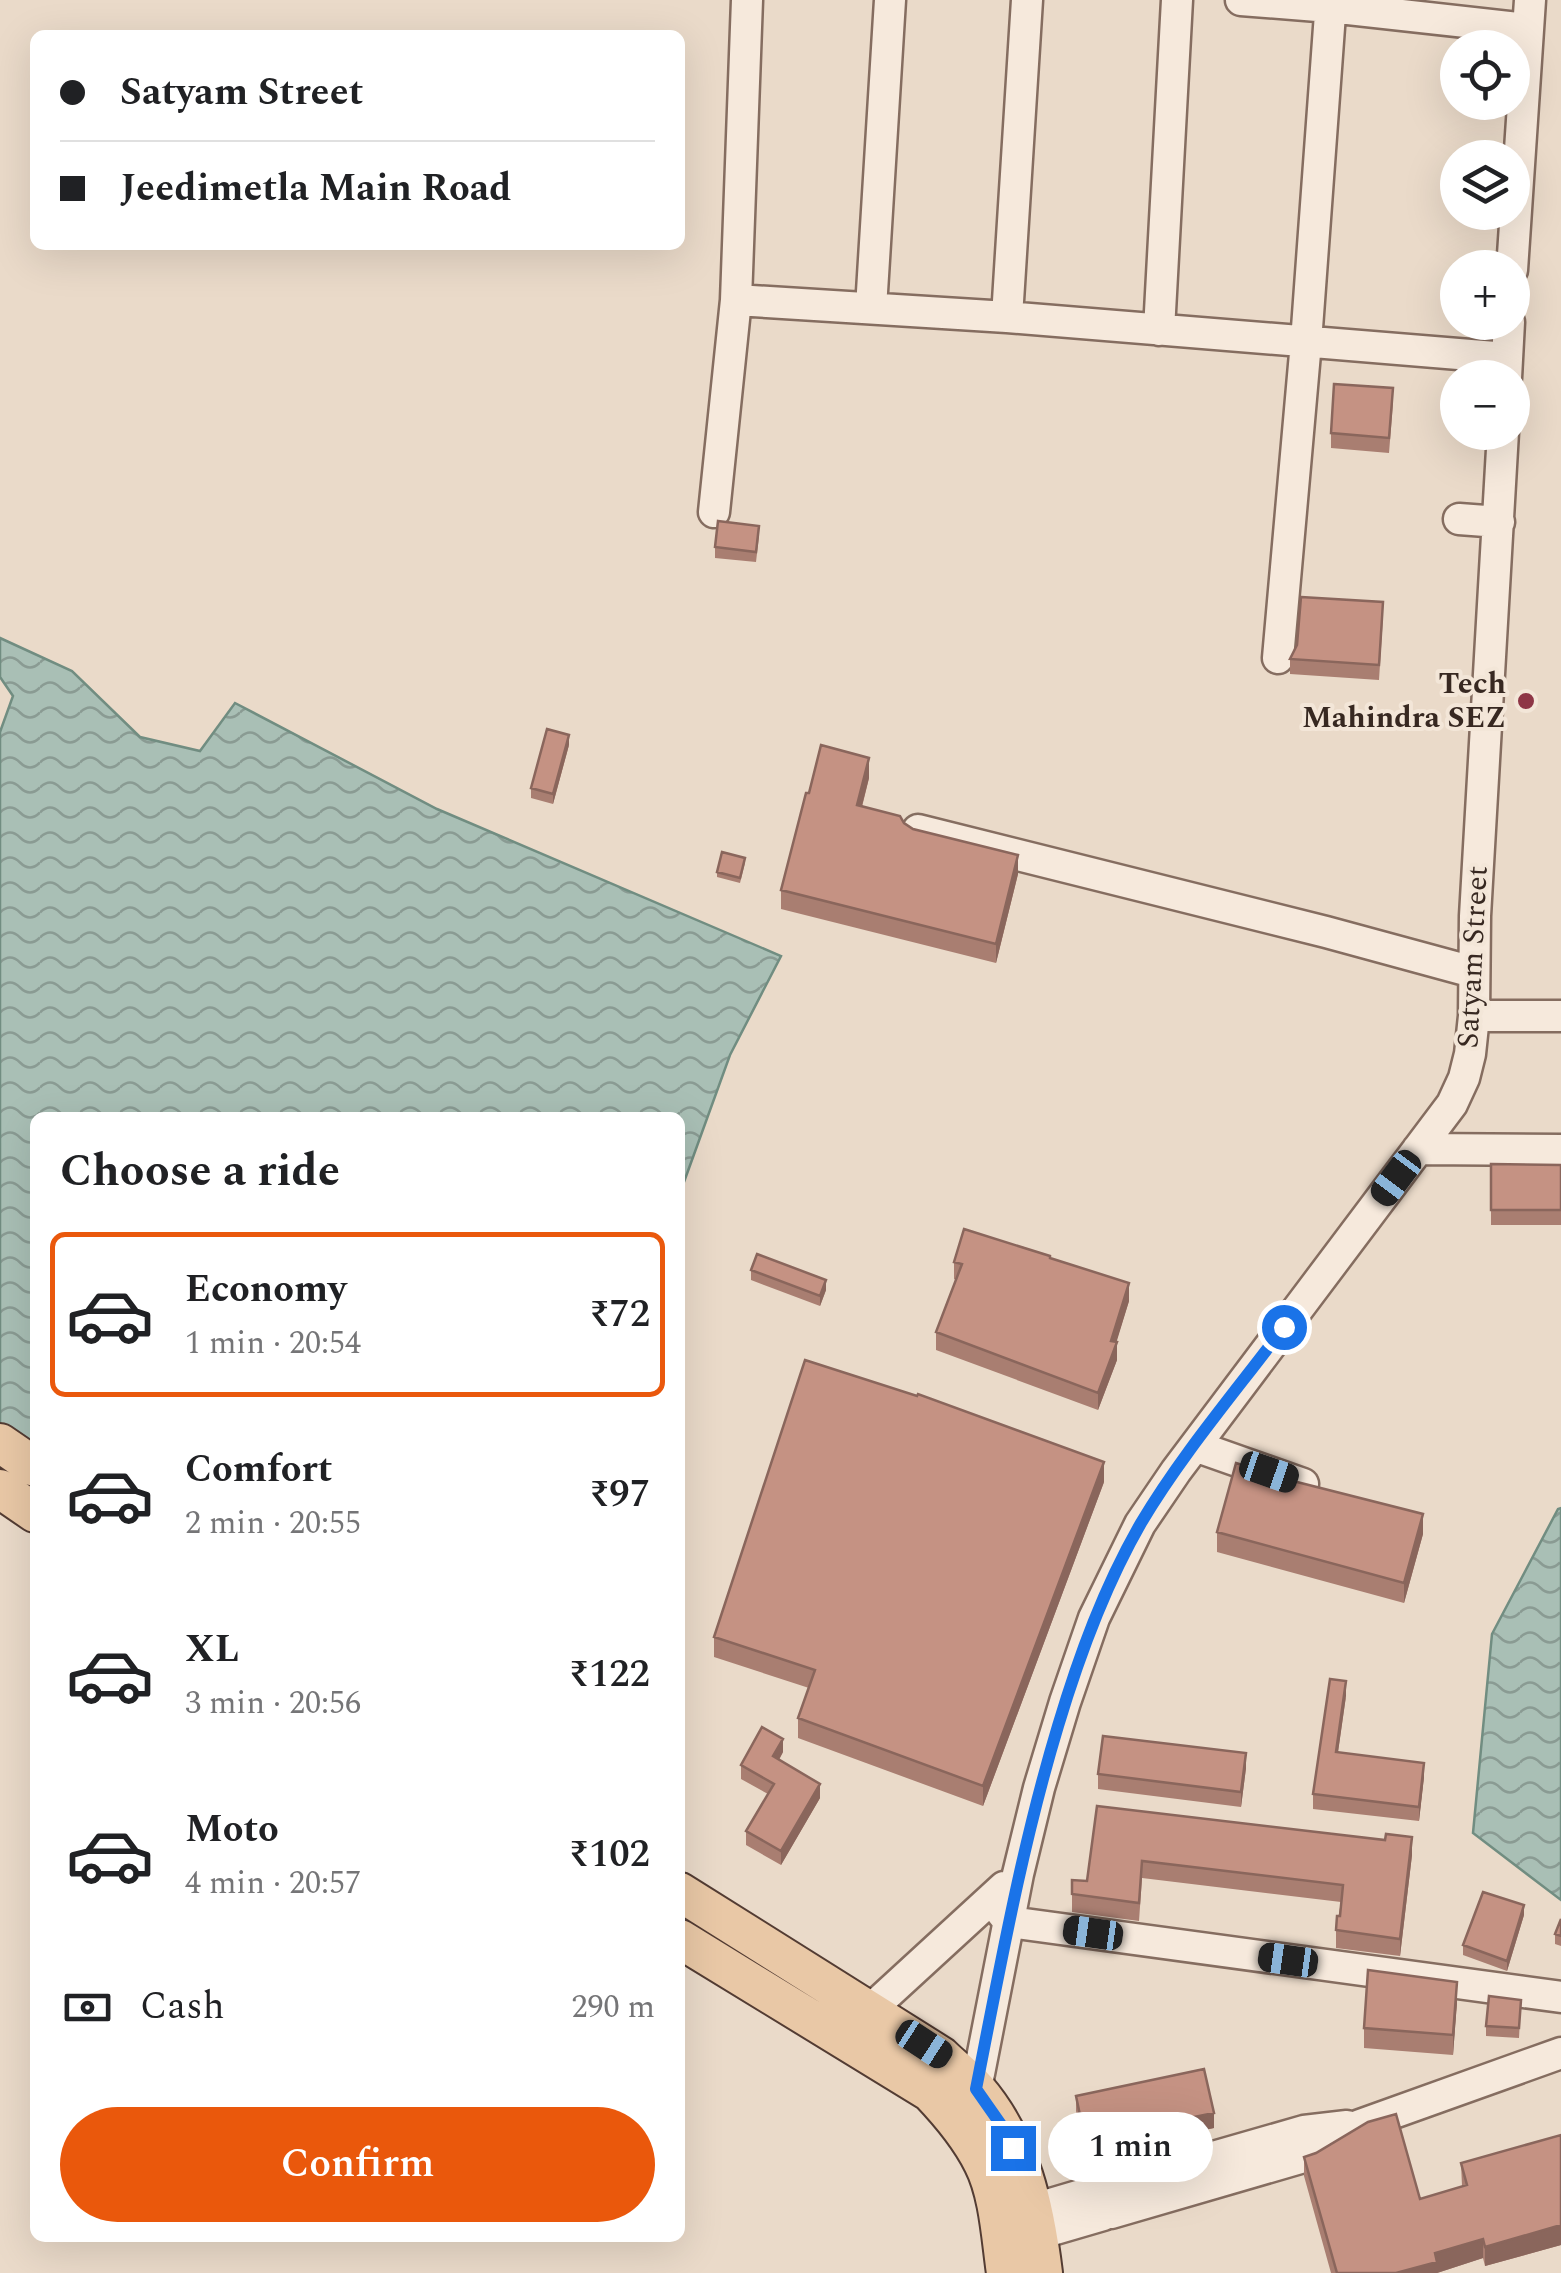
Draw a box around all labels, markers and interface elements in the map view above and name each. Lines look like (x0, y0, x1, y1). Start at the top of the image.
map controls (1440, 30, 1530, 450)
button: locate (1440, 30, 1530, 120)
text: Satyam Street (120, 64, 363, 122)
button: layers (1440, 140, 1530, 230)
text: Jeedimetla Main Road (120, 160, 512, 218)
button: + (1440, 250, 1530, 340)
button: − (1440, 360, 1530, 450)
place label: Tech Mahindra SEZ (1302, 661, 1506, 741)
marker: Tech Mahindra SEZ (1515, 690, 1537, 712)
street label: Satyam Street (1445, 864, 1501, 1050)
text: Choose a ride (60, 1137, 340, 1206)
car (1366, 1145, 1426, 1211)
text: Economy (185, 1261, 346, 1319)
icon: car (65, 1270, 155, 1360)
text: ₹72 (589, 1286, 650, 1344)
route start (1262, 1305, 1307, 1350)
text: 1 min · 20:54 (185, 1319, 361, 1368)
text: Comfort (185, 1441, 332, 1499)
car (1236, 1448, 1302, 1496)
icon: car (65, 1450, 155, 1540)
text: ₹97 (589, 1466, 650, 1524)
text: 2 min · 20:55 (185, 1499, 361, 1548)
text: XL (185, 1621, 239, 1679)
icon: car (65, 1630, 155, 1720)
text: ₹122 (569, 1646, 650, 1704)
text: 3 min · 20:56 (185, 1679, 361, 1728)
text: Moto (185, 1801, 279, 1859)
icon: car (65, 1810, 155, 1900)
text: ₹102 (569, 1826, 650, 1884)
text: 4 min · 20:57 (185, 1859, 361, 1908)
car (1061, 1914, 1125, 1952)
car (1256, 1941, 1320, 1979)
text: Cash (140, 1978, 225, 2036)
icon: cash (60, 1980, 115, 2035)
text: 290 m (571, 1983, 655, 2032)
car (891, 2015, 957, 2073)
button: Confirm (60, 2107, 655, 2222)
callout: 1 min (1048, 2113, 1213, 2183)
text: 1 min (1089, 2122, 1172, 2171)
route end (991, 2126, 1036, 2171)

